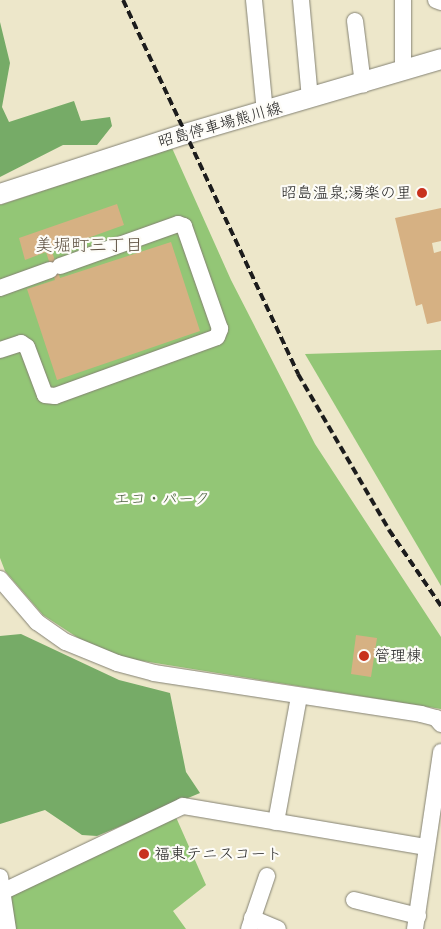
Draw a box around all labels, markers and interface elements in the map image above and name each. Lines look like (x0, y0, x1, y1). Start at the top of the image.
street label: 昭島停車場熊川線 (156, 98, 284, 152)
place label: 昭島温泉;湯楽の里 (281, 183, 412, 203)
marker: 昭島温泉;湯楽の里 (416, 187, 428, 199)
district label: 美堀町三丁目 (35, 235, 143, 257)
park label: エコ・パーク (114, 489, 210, 509)
place label: 管理棟 (374, 646, 422, 666)
marker: 管理棟 (358, 650, 370, 662)
place label: 福東テニスコート (154, 844, 282, 864)
marker: 福東テニスコート (138, 848, 150, 860)

